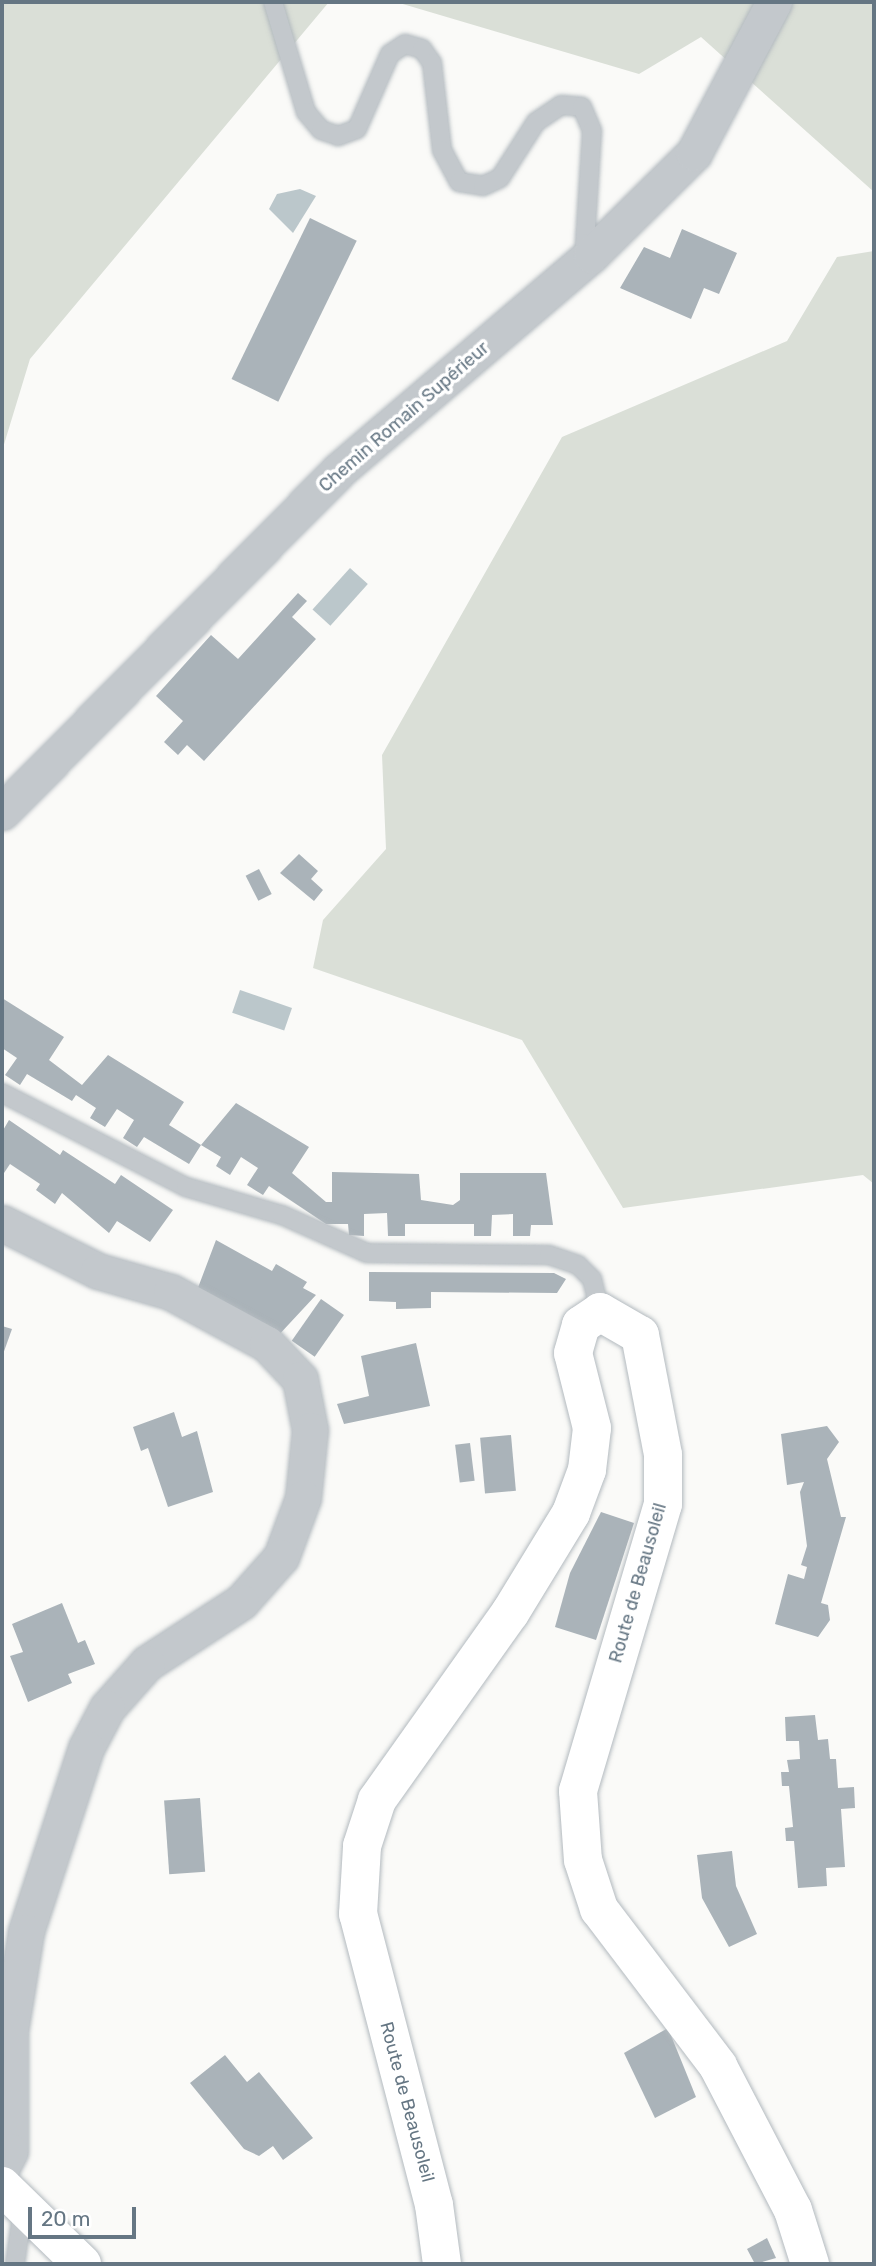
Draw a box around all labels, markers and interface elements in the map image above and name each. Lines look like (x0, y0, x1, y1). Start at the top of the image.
street label: Chemin Romain Supérieur (315, 337, 493, 497)
street label: Route de Beausoleil (605, 1501, 671, 1665)
street label: Route de Beausoleil (375, 2019, 439, 2185)
scale bar (32, 2192, 140, 2236)
text: 20 m (41, 2206, 90, 2231)

